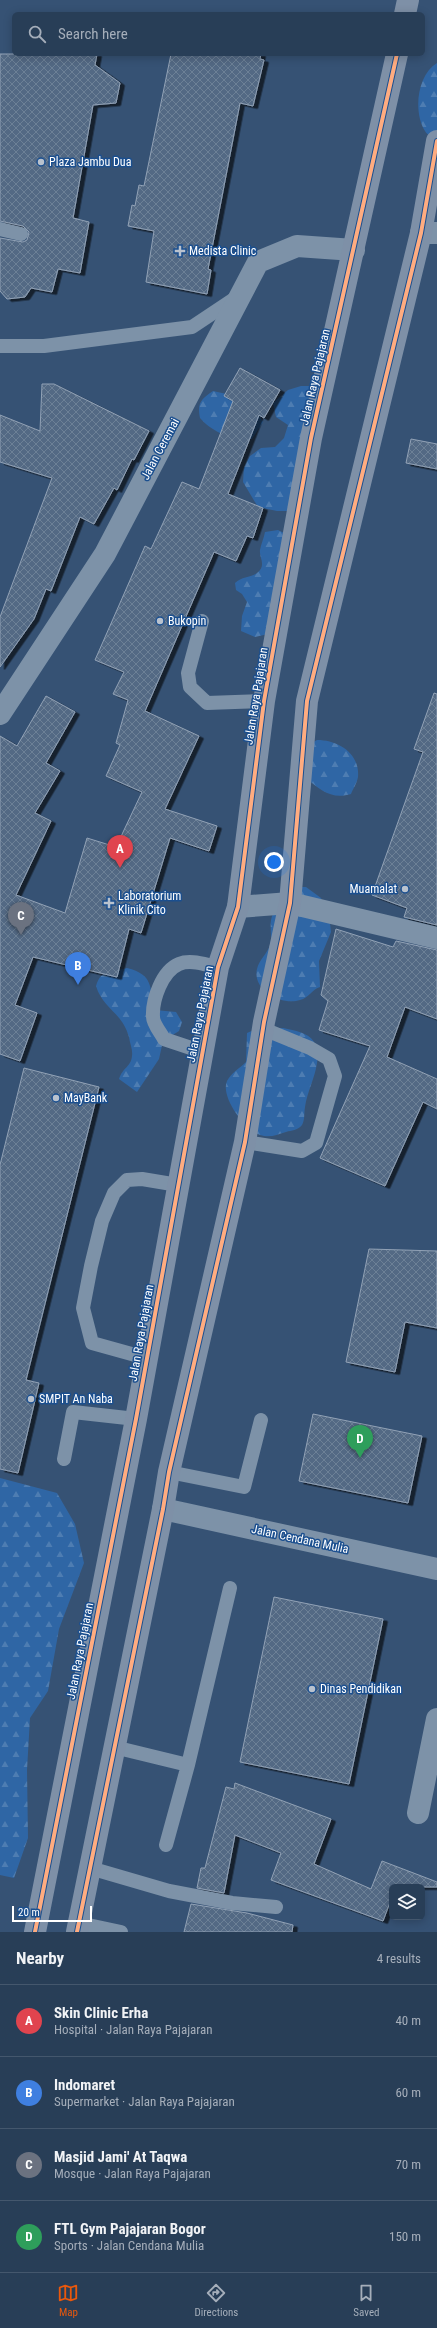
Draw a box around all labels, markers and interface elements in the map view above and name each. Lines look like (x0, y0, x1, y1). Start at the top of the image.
search box (12, 12, 425, 56)
icon: search (26, 23, 48, 45)
text: Search here (58, 25, 128, 43)
place label: Plaza Jambu Dua (49, 155, 132, 169)
marker: Plaza Jambu Dua (36, 157, 46, 167)
place label: Medista Clinic (189, 244, 257, 258)
marker: Medista Clinic (174, 245, 186, 257)
street label: Jalan Raya Pajajaran (297, 327, 333, 426)
street label: Jalan Ceremai (138, 416, 182, 482)
place label: Bukopin (168, 614, 206, 628)
marker: Bukopin (155, 616, 165, 626)
street label: Jalan Raya Pajajaran (241, 646, 271, 746)
pin: A (107, 835, 133, 868)
your location (264, 852, 284, 872)
place label: Muamalat (350, 882, 397, 896)
marker: Muamalat (400, 884, 410, 894)
place label: Laboratorium Klinik Cito (118, 889, 181, 917)
marker: Laboratorium Klinik Cito (103, 897, 115, 909)
pin: C (8, 902, 34, 935)
pin: B (65, 952, 91, 985)
street label: Jalan Raya Pajajaran (184, 964, 216, 1064)
place label: MayBank (64, 1091, 108, 1105)
marker: MayBank (51, 1093, 61, 1103)
street label: Jalan Raya Pajajaran (126, 1283, 156, 1383)
place label: SMPIT An Naba (39, 1392, 113, 1406)
marker: SMPIT An Naba (26, 1394, 36, 1404)
pin: D (347, 1425, 373, 1458)
street label: Jalan Cendana Mulia (250, 1522, 350, 1556)
street label: Jalan Raya Pajajaran (64, 1601, 96, 1701)
place label: Dinas Pendidikan (320, 1682, 402, 1696)
marker: Dinas Pendidikan (307, 1684, 317, 1694)
map controls (389, 1884, 425, 1920)
button: layers (389, 1884, 425, 1920)
scale bar (12, 1904, 92, 1923)
text: 20 m (18, 1906, 40, 1919)
text: Nearby (16, 1948, 64, 1968)
text: 4 results (377, 1951, 421, 1966)
text: Skin Clinic Erha (54, 2004, 148, 2022)
text: A (25, 2013, 33, 2028)
text: 40 m (395, 2013, 421, 2028)
text: Hospital · Jalan Raya Pajajaran (54, 2022, 213, 2037)
text: Indomaret (54, 2076, 115, 2094)
text: B (25, 2085, 33, 2100)
text: 60 m (395, 2085, 421, 2100)
text: Supermarket · Jalan Raya Pajajaran (54, 2094, 235, 2109)
text: Masjid Jami' At Taqwa (54, 2148, 187, 2166)
text: C (25, 2157, 33, 2172)
text: 70 m (395, 2157, 421, 2172)
text: Mosque · Jalan Raya Pajajaran (54, 2166, 211, 2181)
text: FTL Gym Pajajaran Bogor (54, 2220, 206, 2238)
text: D (25, 2229, 33, 2244)
text: 150 m (389, 2229, 421, 2244)
text: Sports · Jalan Cendana Mulia (54, 2238, 204, 2253)
tab: Map (57, 2282, 79, 2319)
tab: Directions (194, 2282, 238, 2319)
tab: Saved (353, 2282, 380, 2319)

